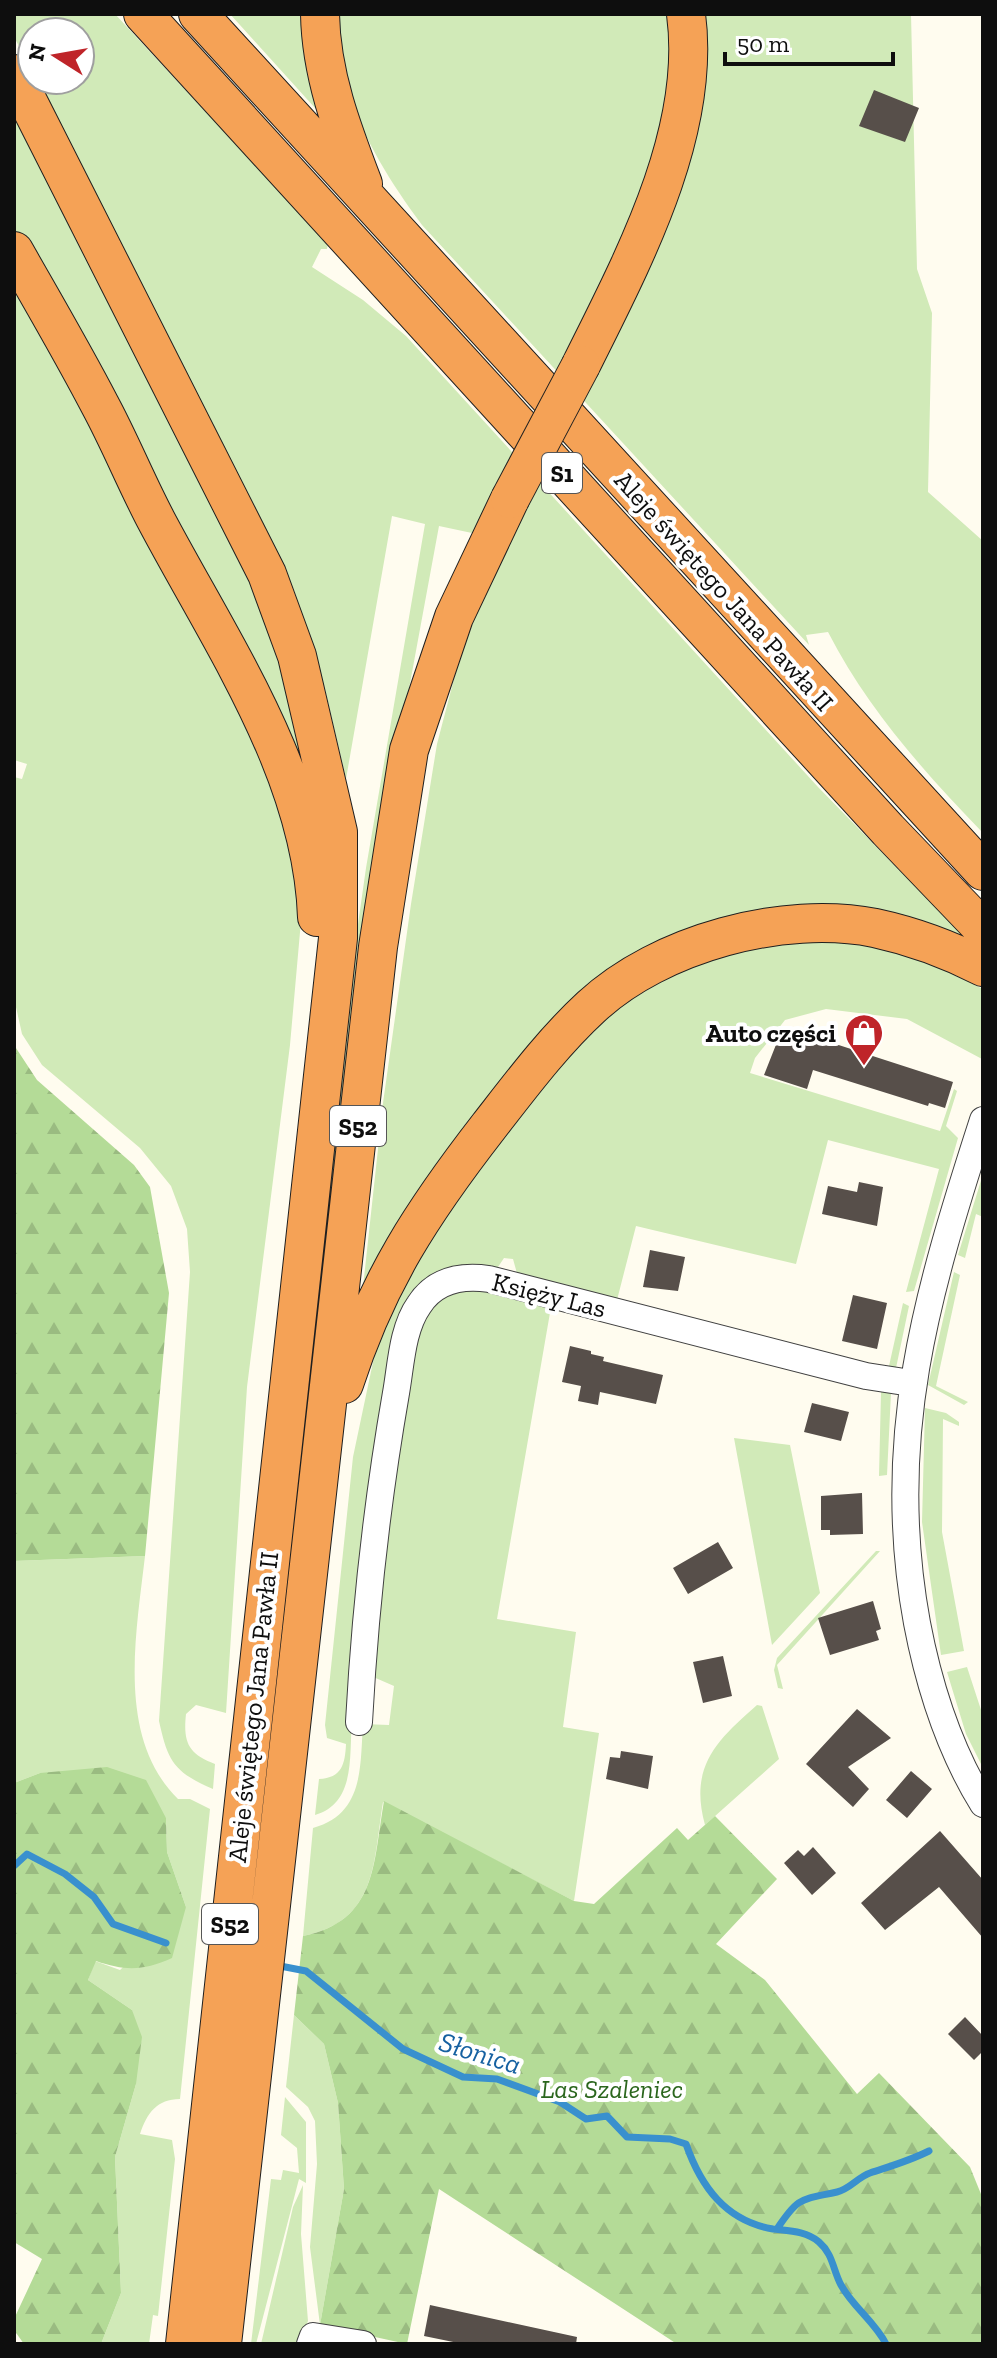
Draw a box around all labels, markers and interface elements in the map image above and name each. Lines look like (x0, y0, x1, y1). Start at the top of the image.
north arrow (16, 16, 96, 96)
scale bar (725, 16, 893, 66)
text: 50 m (737, 29, 790, 58)
text: N (22, 41, 52, 63)
road number: S1 (542, 453, 582, 493)
street label: Aleje świętego Jana Pawła II (608, 464, 840, 718)
shop icon: Auto części (843, 1012, 885, 1067)
place label: Auto części (705, 1017, 836, 1049)
road number: S52 (330, 1106, 386, 1146)
street label: Księży Las (489, 1265, 609, 1325)
street label: Aleje świętego Jana Pawła II (221, 1550, 285, 1864)
road number: S52 (202, 1904, 258, 1944)
water label: Słonica (435, 2025, 525, 2081)
park label: Las Szaleniec (541, 2073, 683, 2105)

